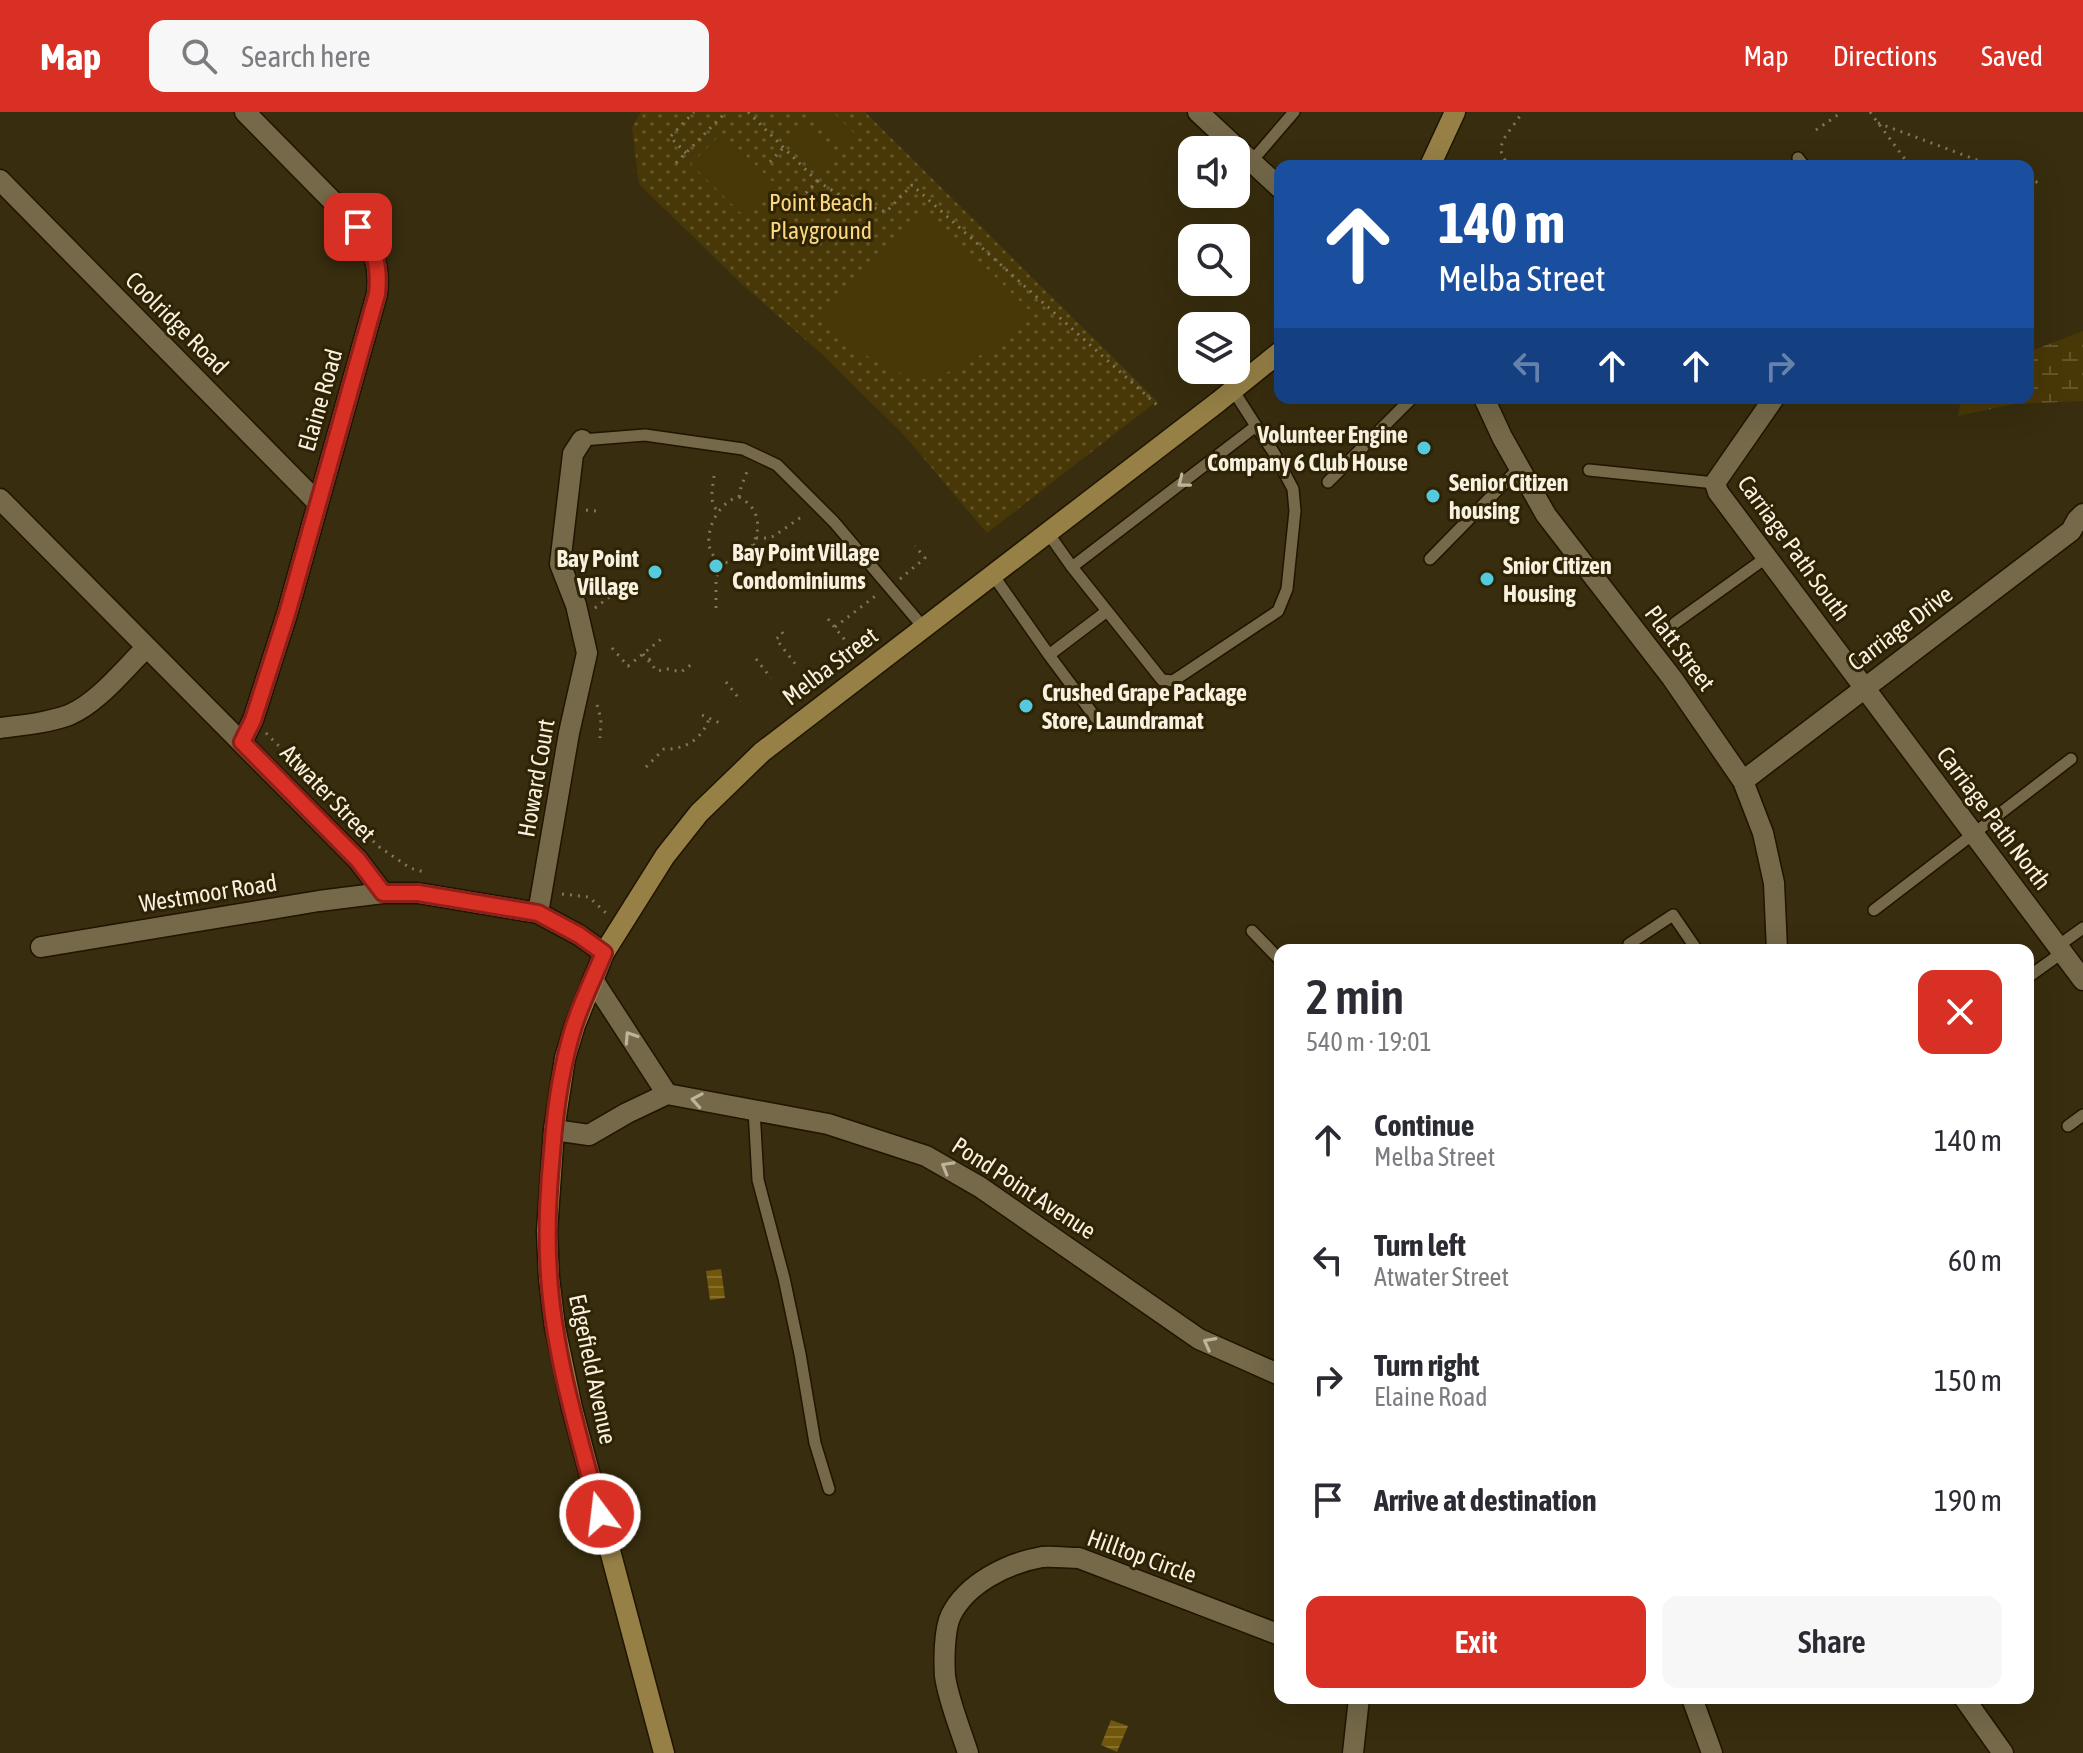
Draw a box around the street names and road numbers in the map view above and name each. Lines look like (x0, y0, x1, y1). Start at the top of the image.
street label: Coolridge Road (120, 266, 234, 380)
street label: Elaine Road (293, 346, 347, 454)
street label: Carriage Path South (1732, 470, 1856, 626)
street label: Carriage Drive (1843, 580, 1957, 676)
street label: Platt Street (1639, 600, 1721, 696)
street label: Melba Street (777, 622, 883, 710)
street label: Howard Court (512, 717, 560, 839)
street label: Atwater Street (275, 739, 381, 847)
street label: Carriage Path North (1931, 741, 2057, 895)
street label: Westmoor Road (137, 869, 279, 917)
street label: Pond Point Avenue (947, 1132, 1101, 1244)
street label: Edgefield Avenue (564, 1292, 622, 1446)
street label: Hilltop Circle (1084, 1524, 1200, 1588)

